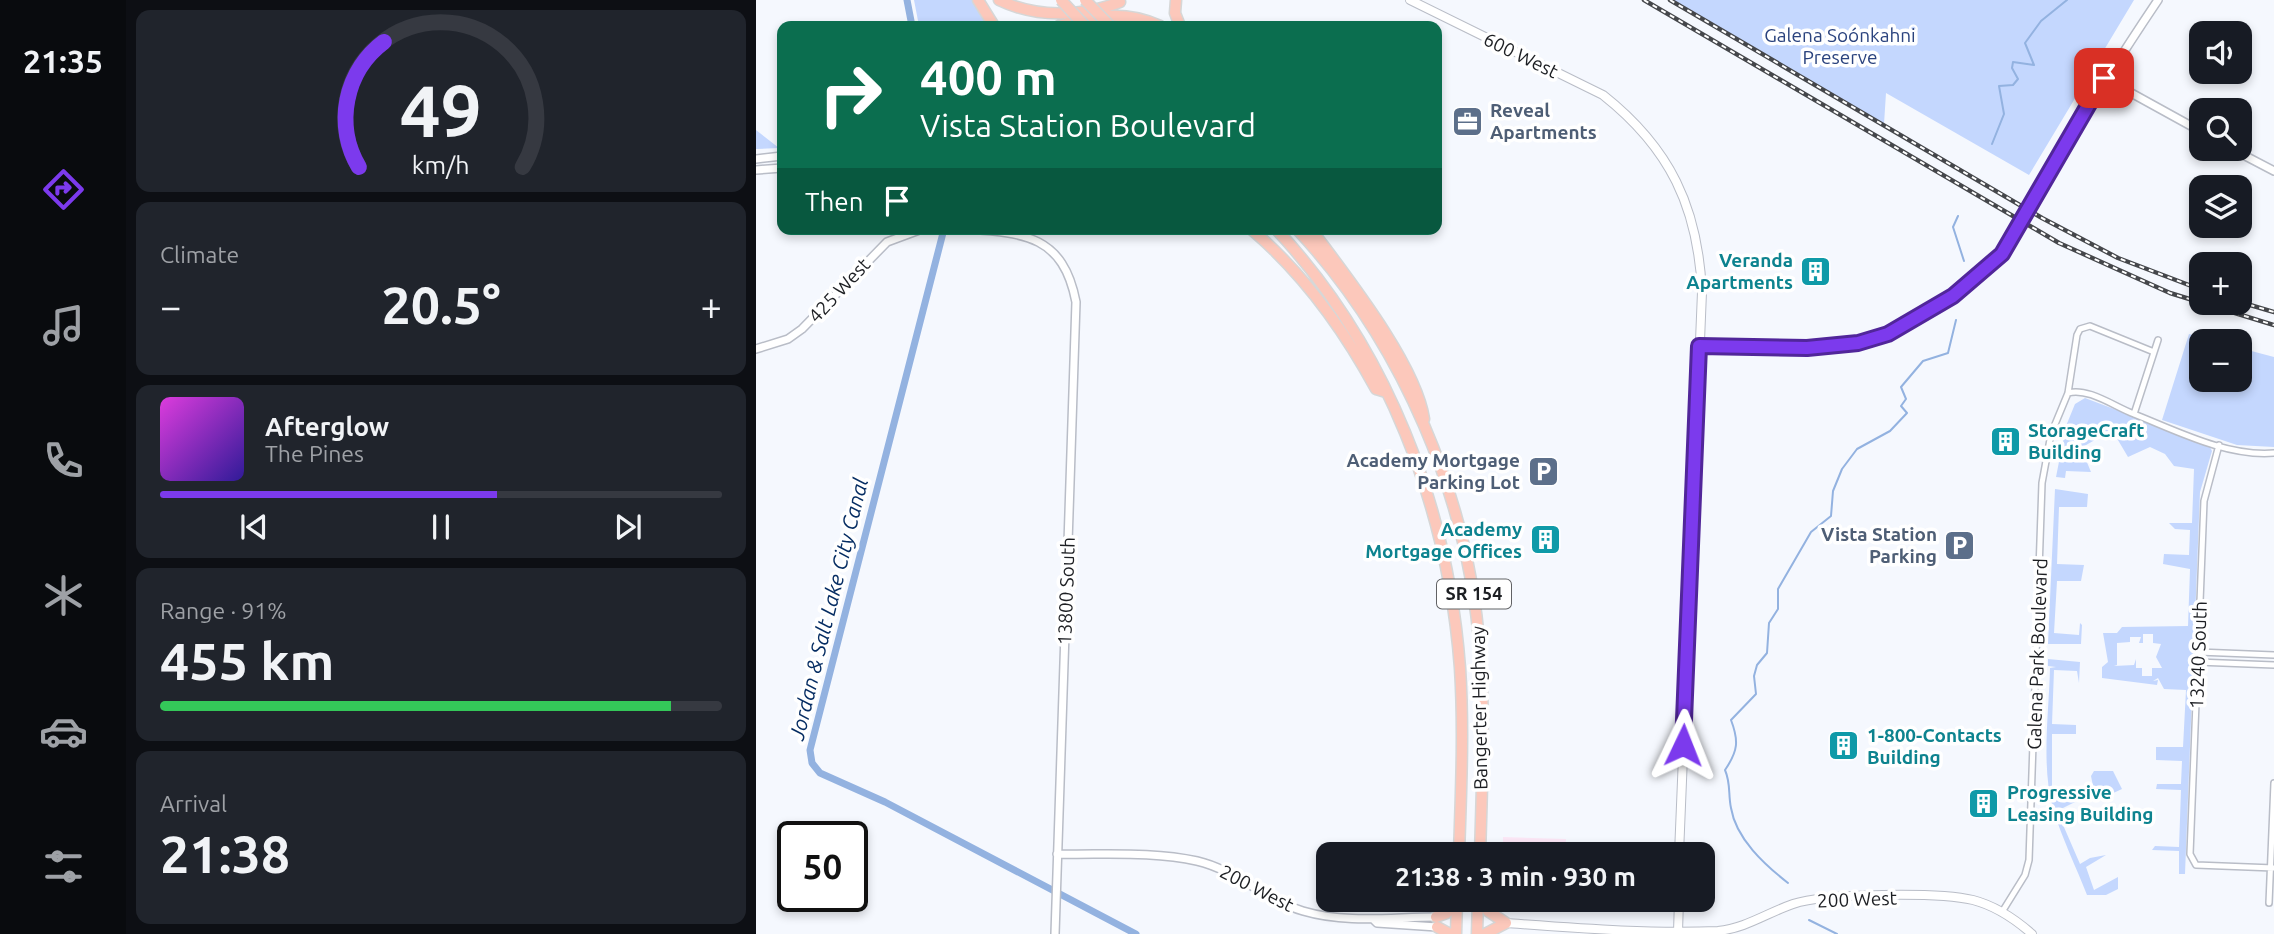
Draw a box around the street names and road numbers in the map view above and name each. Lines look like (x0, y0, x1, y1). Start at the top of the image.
street label: 600 West (1480, 28, 1562, 83)
street label: 425 West (804, 253, 875, 327)
street label: 13800 South (1053, 537, 1079, 645)
street label: Galena Park Boulevard (2023, 558, 2051, 750)
road number: SR 154 (1437, 580, 1511, 608)
street label: 13240 South (2185, 601, 2211, 709)
street label: Bangerter Highway (1467, 626, 1491, 790)
street label: 200 West (1216, 860, 1298, 916)
street label: 200 West (1817, 887, 1898, 911)

